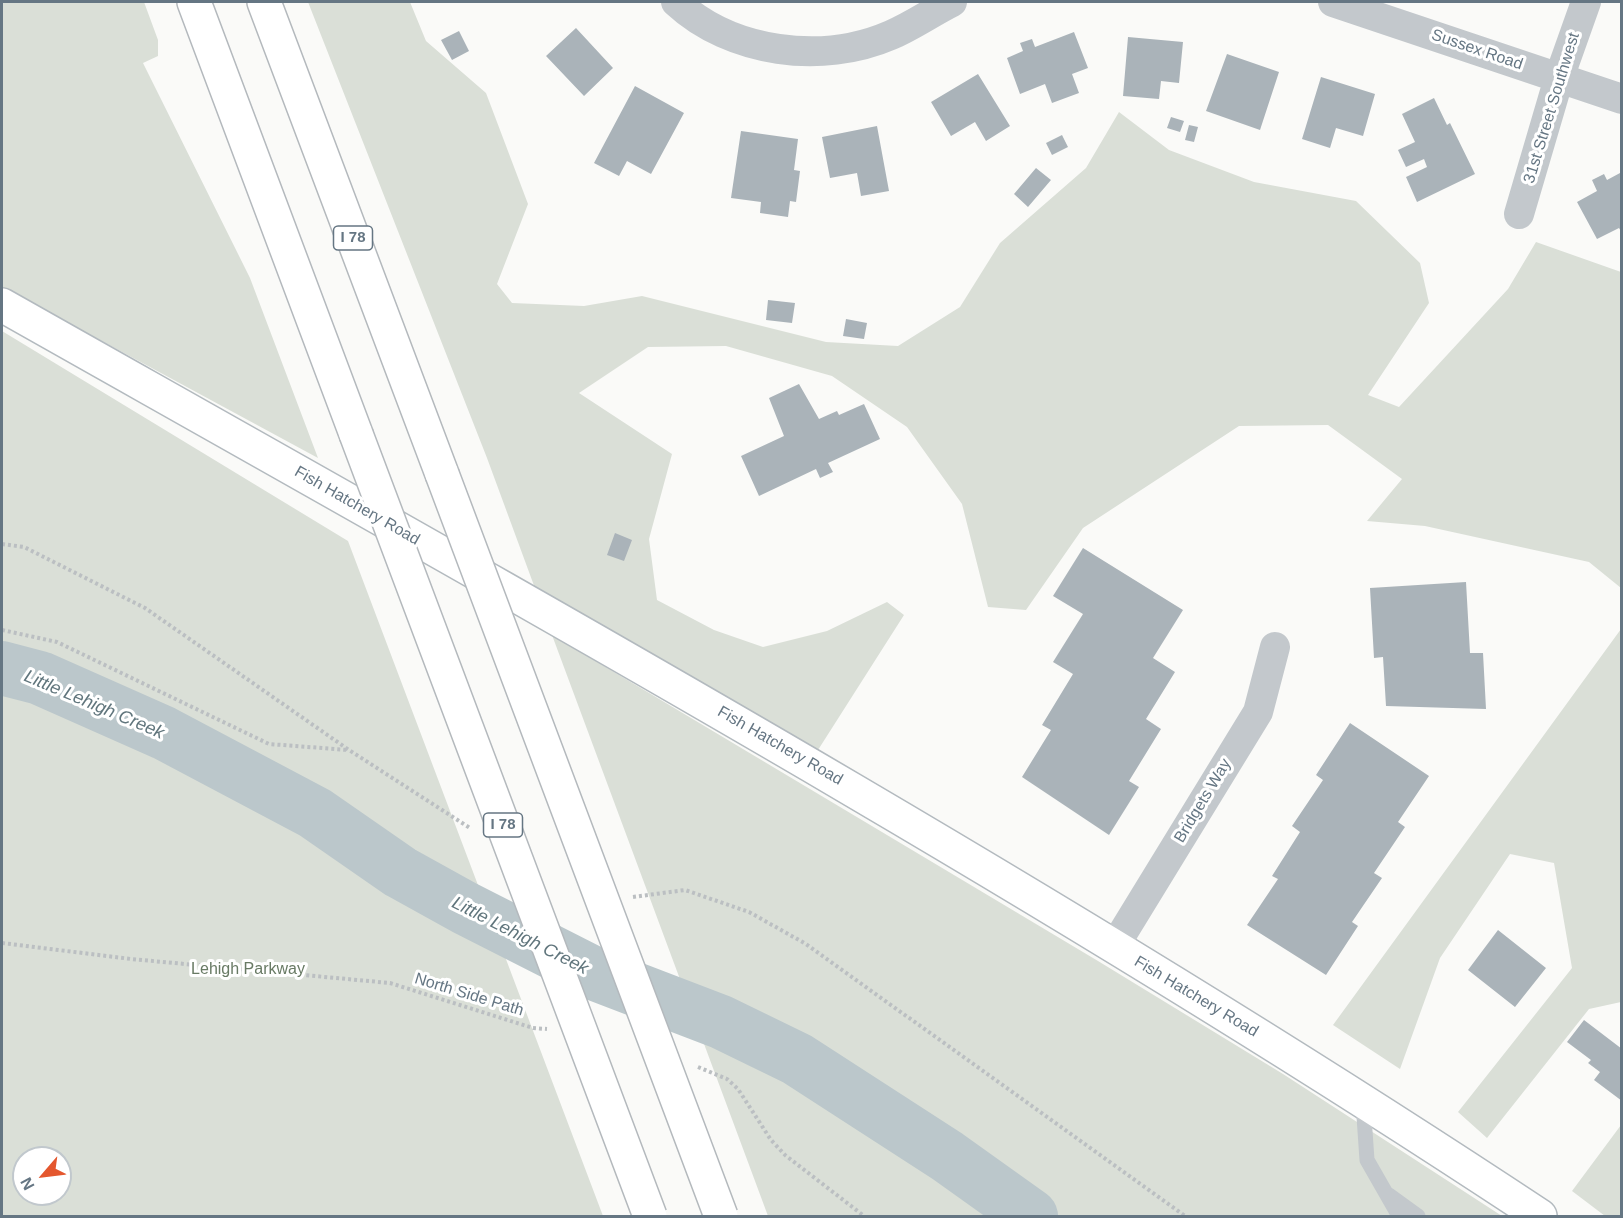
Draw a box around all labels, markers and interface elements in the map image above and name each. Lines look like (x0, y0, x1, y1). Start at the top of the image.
street label: Sussex Road (1429, 25, 1525, 75)
street label: 31st Street Southwest (1520, 30, 1584, 186)
road number: I 78 (334, 226, 372, 250)
street label: Fish Hatchery Road (291, 462, 423, 550)
water label: Little Lehigh Creek (21, 666, 167, 744)
street label: Fish Hatchery Road (714, 702, 846, 790)
street label: Bridgets Way (1170, 756, 1236, 846)
road number: I 78 (484, 813, 522, 837)
water label: Little Lehigh Creek (448, 892, 592, 980)
street label: Fish Hatchery Road (1130, 952, 1262, 1042)
park label: Lehigh Parkway (191, 960, 305, 980)
street label: North Side Path (412, 969, 526, 1021)
north arrow (12, 1146, 72, 1206)
text: N (17, 1175, 38, 1193)

